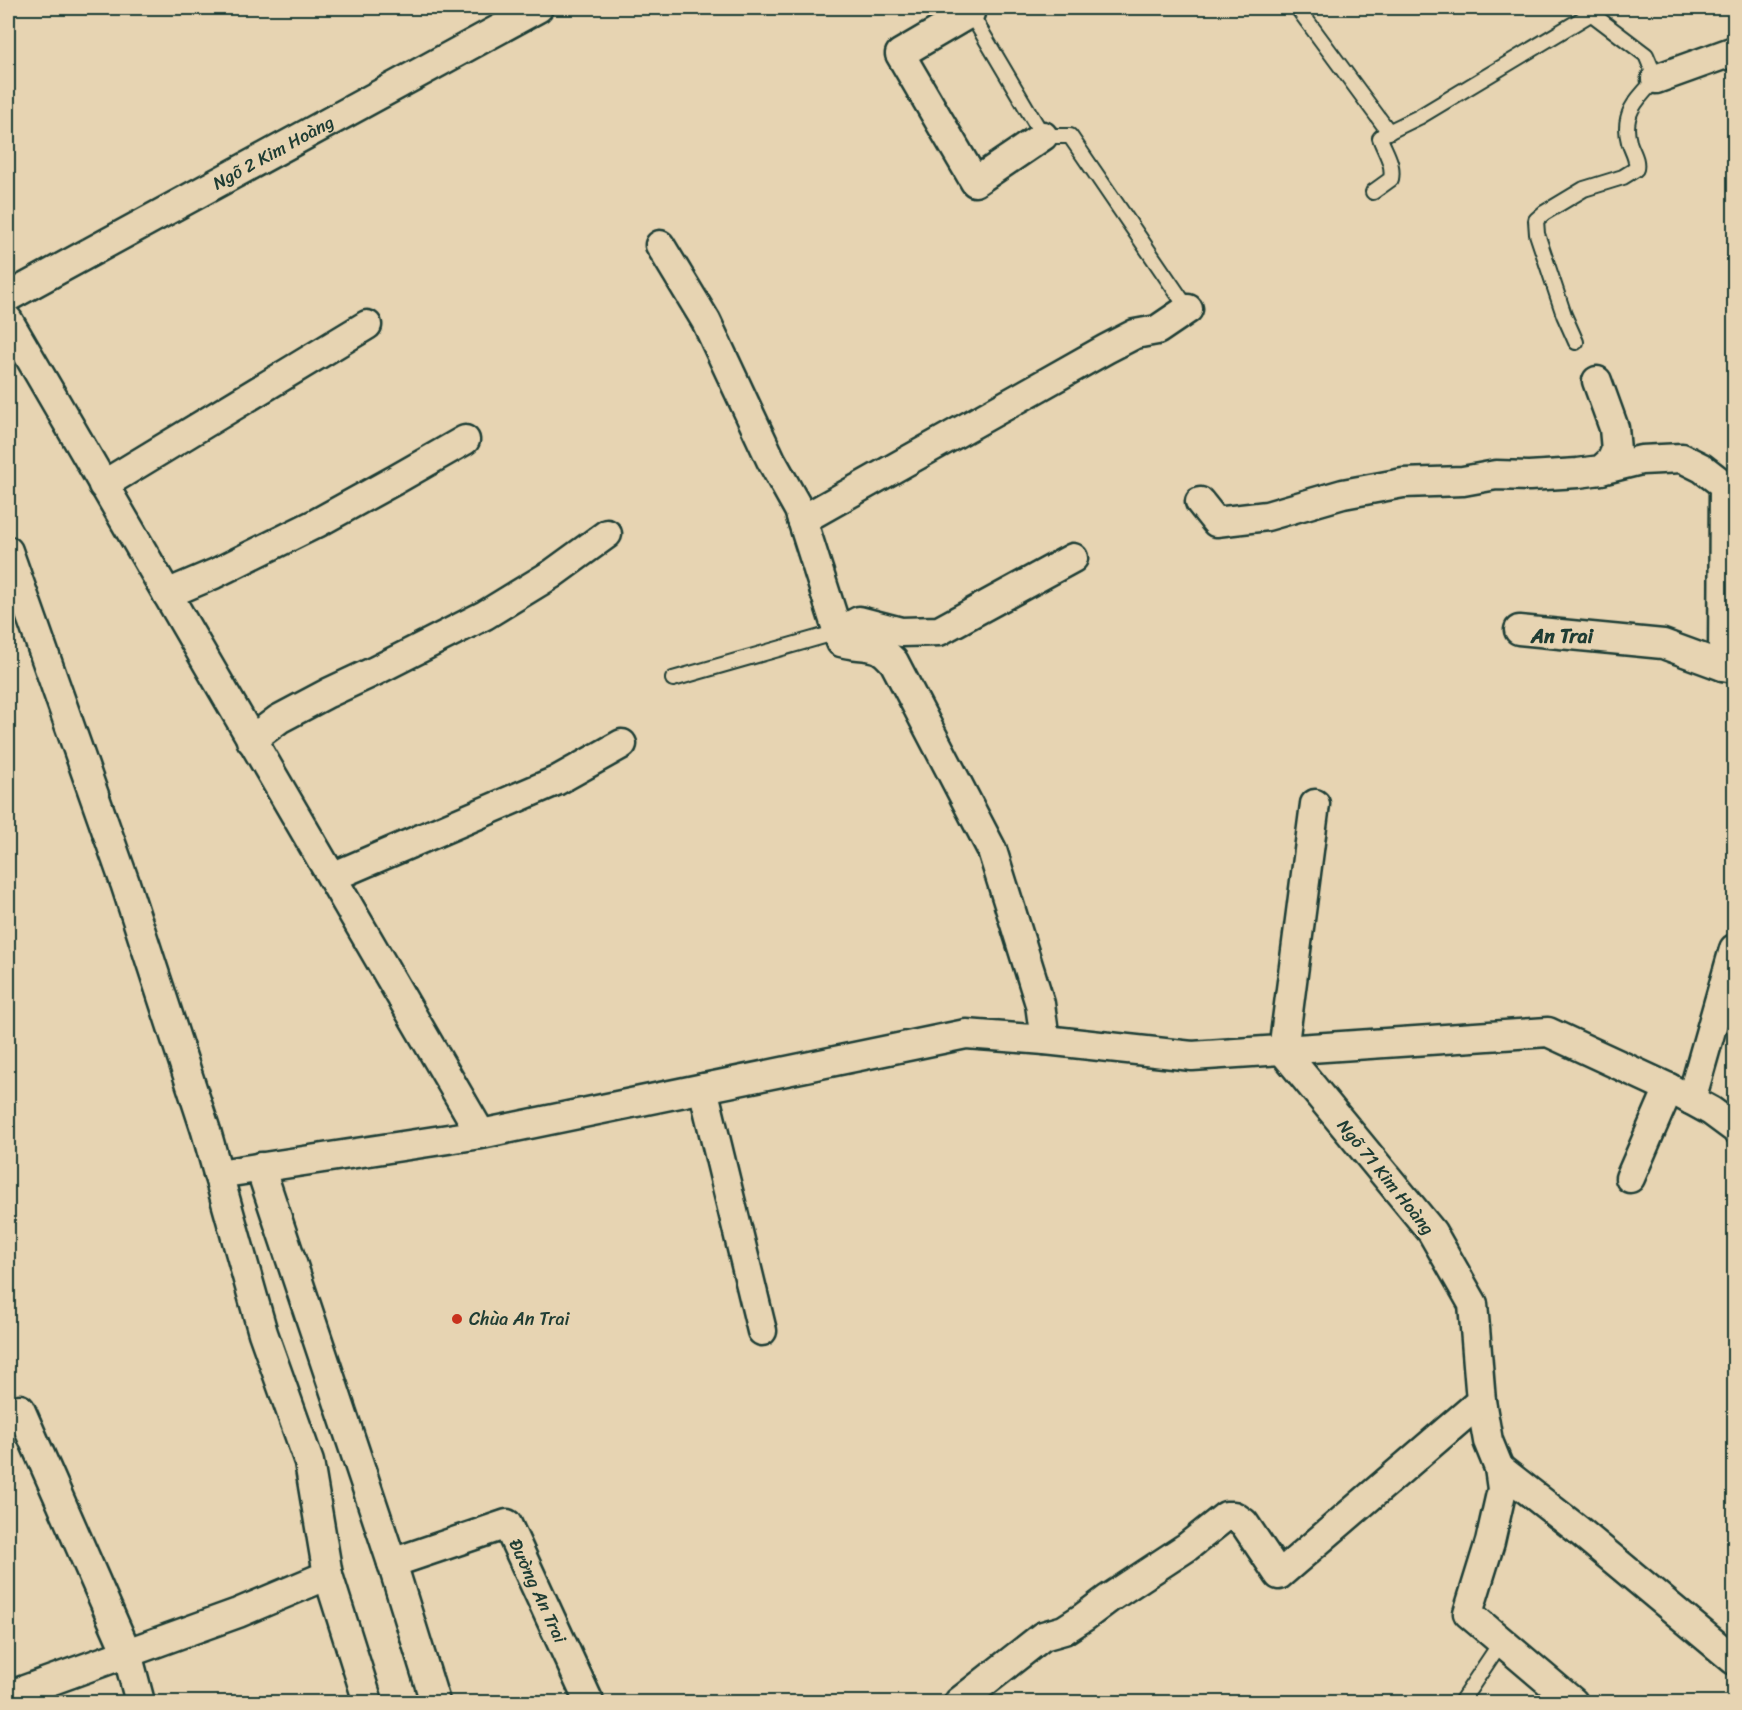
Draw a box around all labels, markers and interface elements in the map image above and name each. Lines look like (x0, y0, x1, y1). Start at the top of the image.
street label: Ngõ 2 Kim Hoàng (206, 106, 340, 199)
district label: An Trai (1530, 619, 1595, 654)
street label: Ngõ 71 Kim Hoàng (1329, 1112, 1443, 1242)
place label: Chùa An Trai (469, 1303, 571, 1335)
marker: Chùa An Trai (450, 1312, 464, 1326)
street label: Đường An Trai (500, 1533, 576, 1649)

